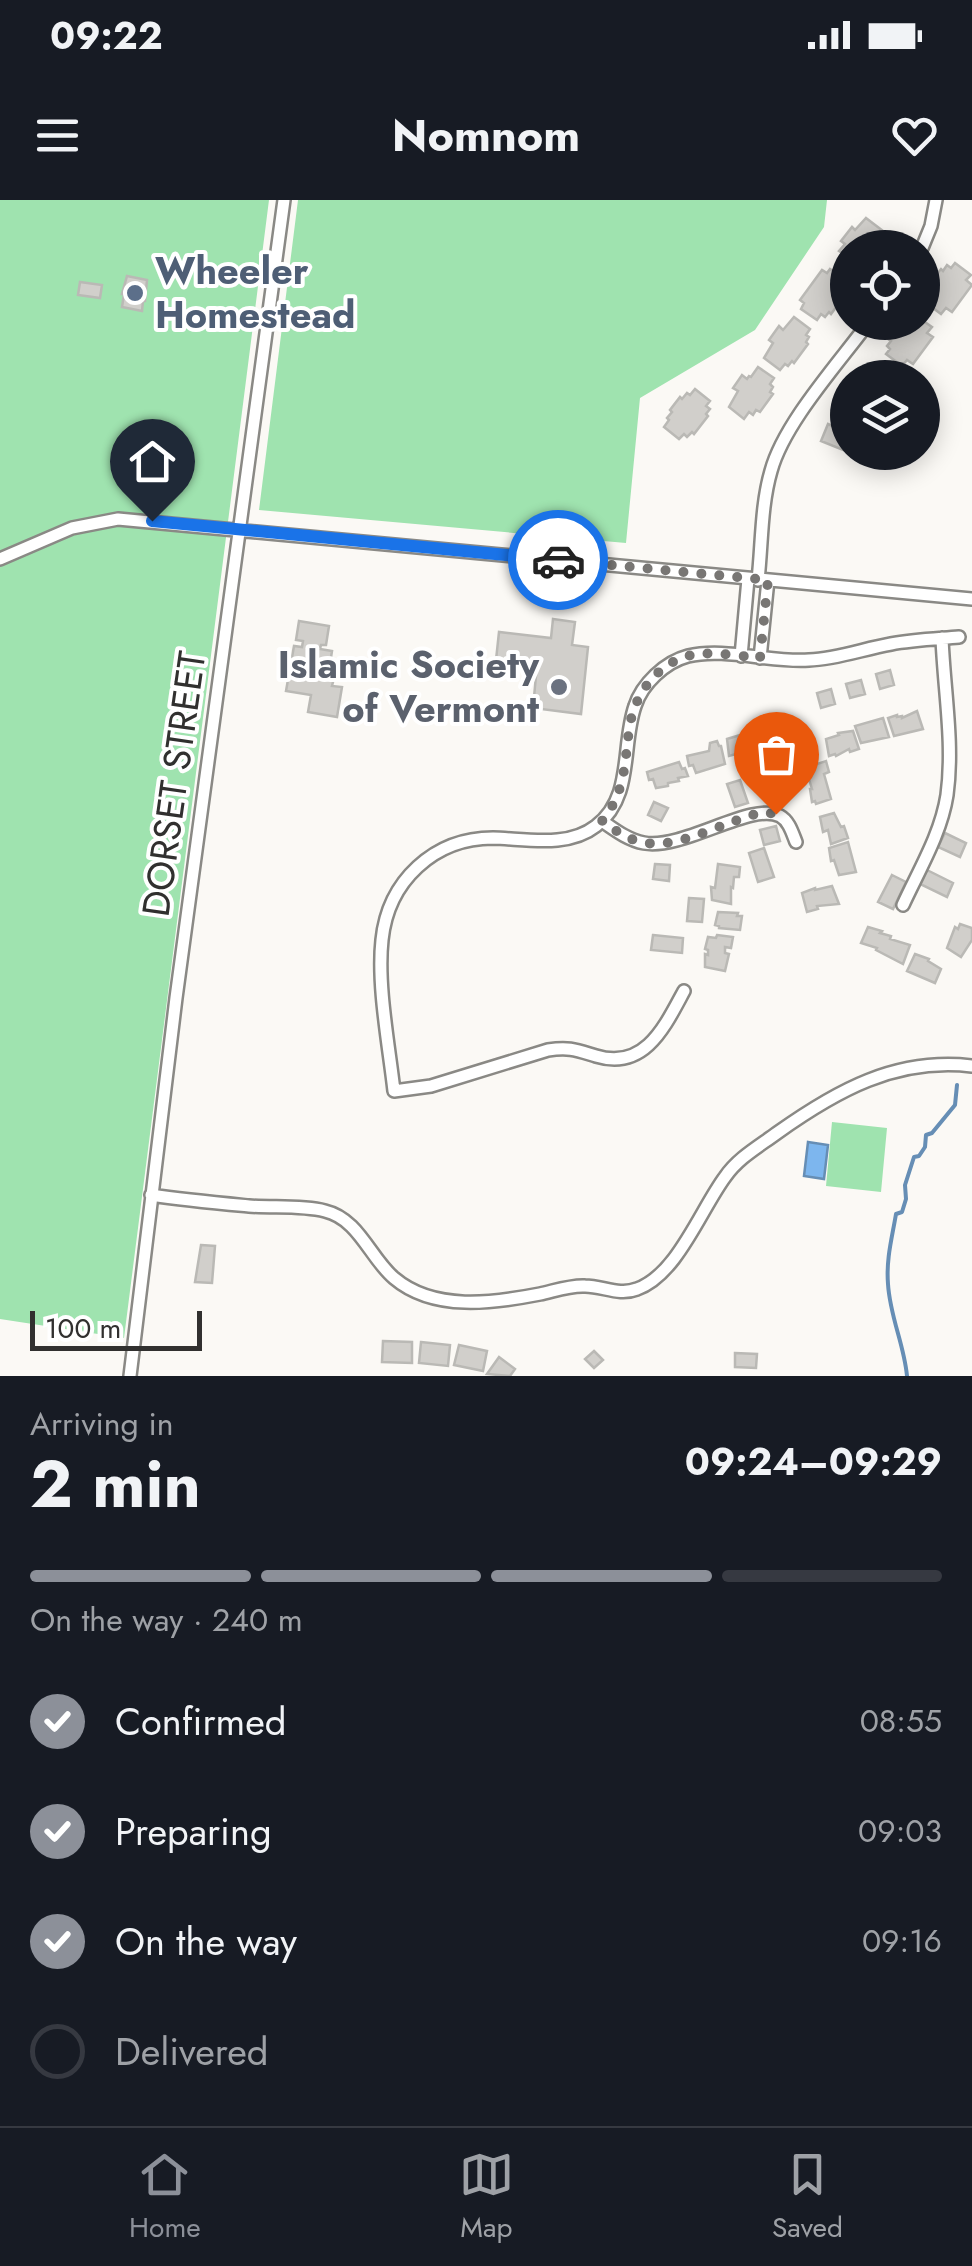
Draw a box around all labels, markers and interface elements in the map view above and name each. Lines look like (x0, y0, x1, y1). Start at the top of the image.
text: 09:22 (50, 8, 163, 63)
text: Nomnom (392, 103, 580, 168)
icon: menu (30, 108, 85, 163)
icon: heart (887, 108, 942, 163)
map controls (830, 230, 940, 470)
button: locate (830, 230, 940, 340)
place label: Wheeler Homestead (155, 243, 355, 342)
marker: Wheeler Homestead (124, 282, 146, 304)
button: layers (830, 360, 940, 470)
pin (110, 419, 195, 522)
icon: home (125, 434, 180, 489)
courier (508, 510, 608, 610)
icon: car (531, 533, 586, 588)
place label: Islamic Society of Vermont (278, 637, 540, 736)
street label: DORSET STREET (128, 647, 219, 920)
marker: Islamic Society of Vermont (548, 676, 570, 698)
pin (734, 712, 819, 815)
icon: bag (749, 727, 804, 782)
scale bar (30, 1306, 202, 1350)
text: 100 m (45, 1308, 121, 1349)
text: Arriving in (30, 1401, 174, 1447)
text: 09:24–09:29 (685, 1434, 942, 1489)
text: 2 min (30, 1437, 201, 1531)
text: On the way · 240 m (30, 1597, 303, 1643)
icon: check (30, 1694, 85, 1749)
text: Confirmed (115, 1694, 286, 1749)
text: 08:55 (860, 1698, 942, 1744)
icon: check (30, 1804, 85, 1859)
text: Preparing (115, 1804, 272, 1859)
text: 09:03 (858, 1808, 942, 1854)
icon: check (30, 1914, 85, 1969)
text: On the way (115, 1914, 297, 1969)
text: 09:16 (862, 1918, 942, 1964)
text: Delivered (115, 2024, 268, 2079)
tab: Home (129, 2147, 201, 2248)
tab: Map (459, 2147, 514, 2248)
tab: Saved (772, 2147, 843, 2248)

